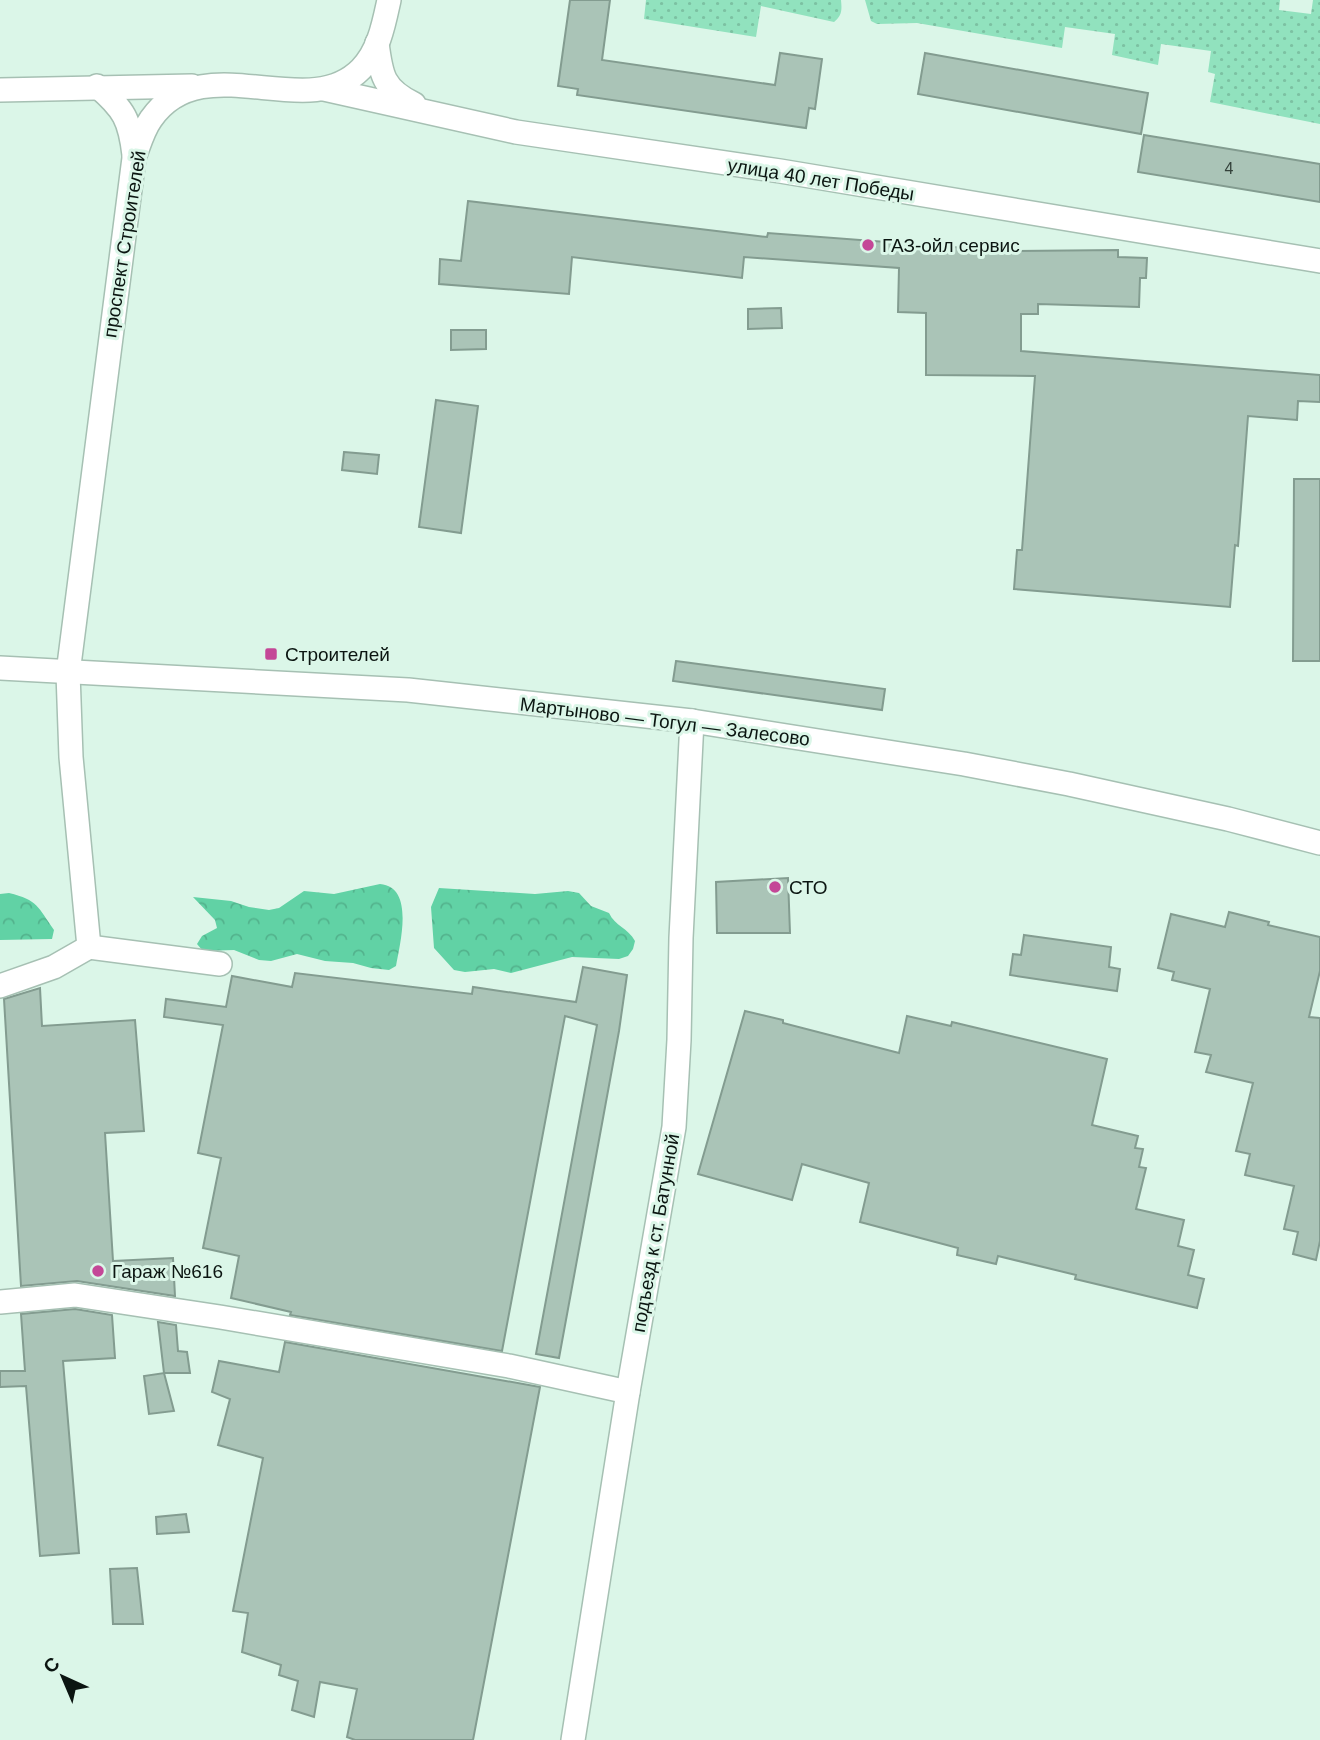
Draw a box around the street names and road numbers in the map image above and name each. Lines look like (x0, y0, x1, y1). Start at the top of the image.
street label: проспект Строителей (99, 149, 150, 339)
street label: улица 40 лет Победы (726, 154, 916, 205)
street label: Мартыново — Тогул — Залесово (519, 693, 811, 750)
street label: подъезд к ст. Батунной (628, 1132, 683, 1334)

